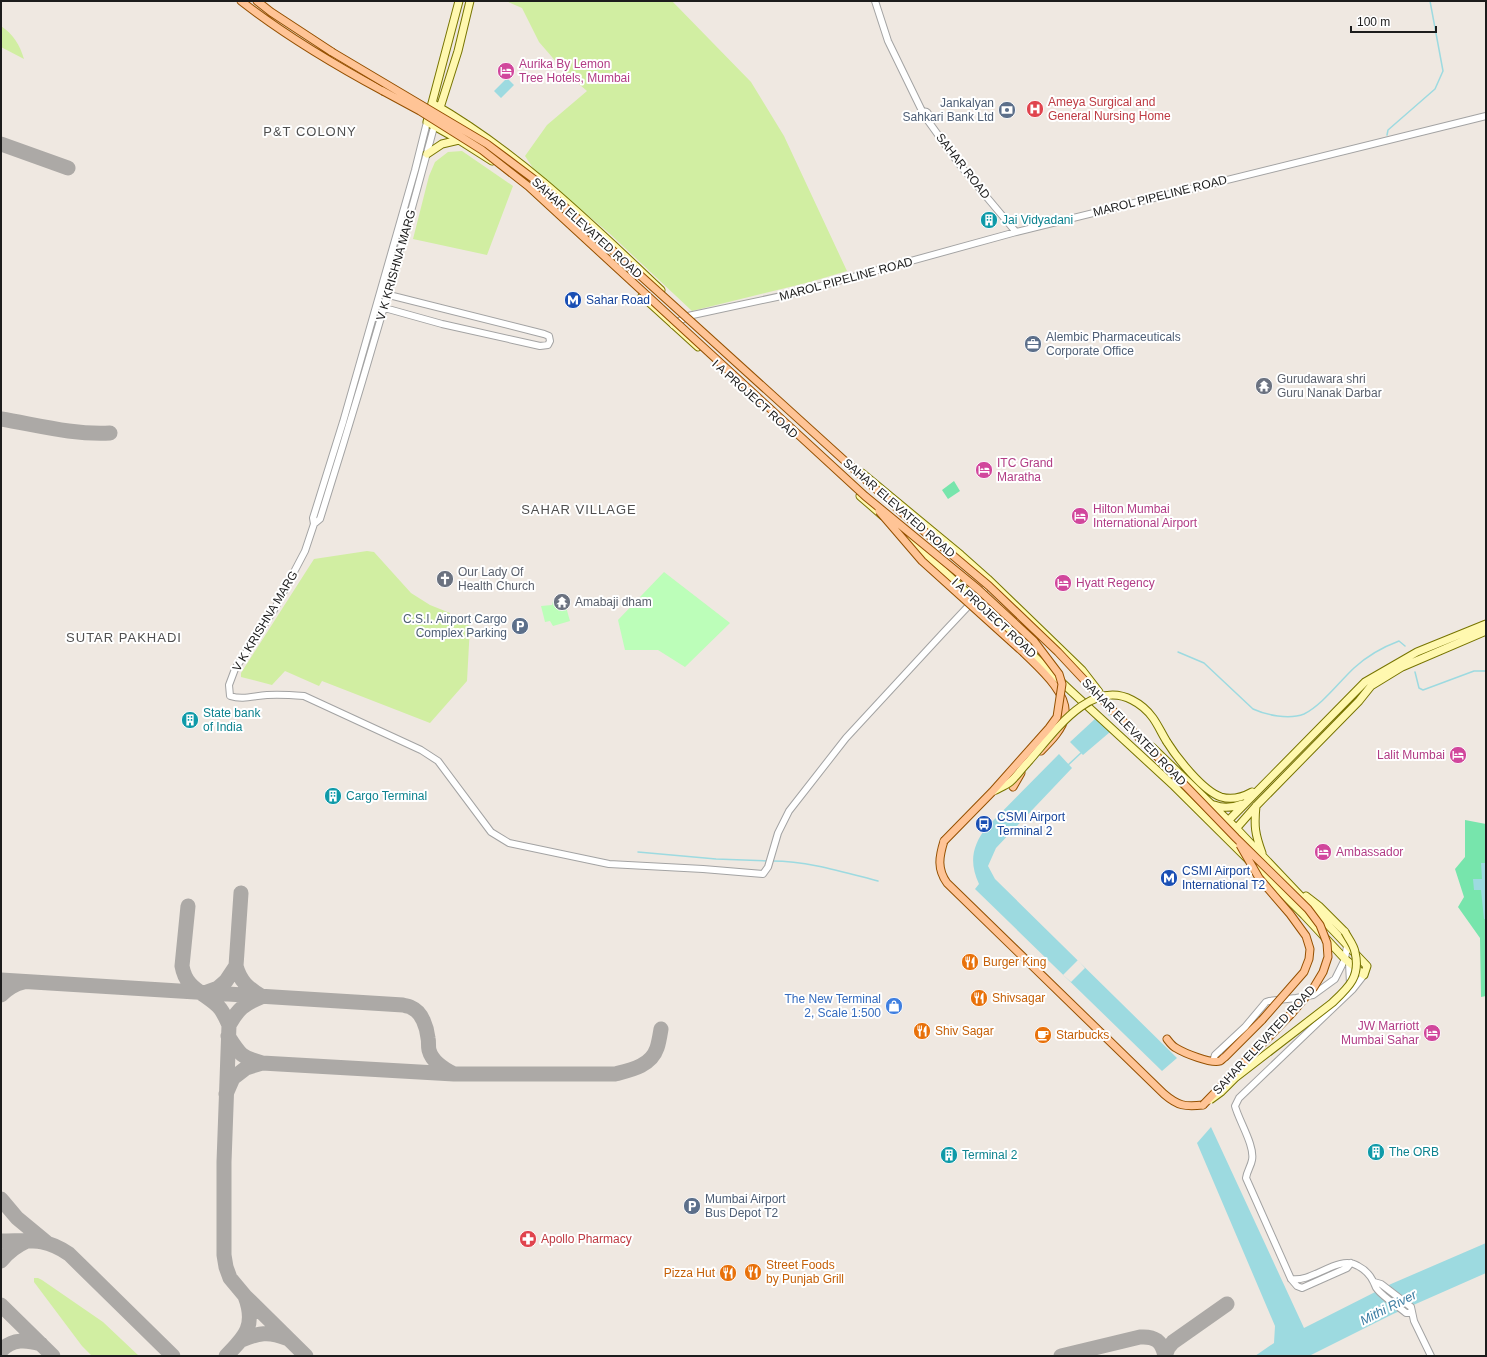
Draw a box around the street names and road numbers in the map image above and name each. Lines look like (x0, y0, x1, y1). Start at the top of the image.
street label: SAHAR ROAD (933, 130, 993, 202)
street label: MAROL PIPELINE ROAD (1092, 172, 1229, 219)
street label: SAHAR ELEVATED ROAD (529, 175, 645, 281)
street label: V K KRISHNA MARG (373, 208, 419, 322)
street label: MAROL PIPELINE ROAD (778, 254, 915, 304)
street label: I A PROJECT ROAD (709, 357, 801, 441)
street label: SAHAR ELEVATED ROAD (840, 456, 958, 561)
street label: V K KRISHNA MARG (229, 568, 301, 674)
street label: I A PROJECT ROAD (949, 575, 1039, 661)
street label: SAHAR ELEVATED ROAD (1079, 675, 1189, 789)
street label: SAHAR ELEVATED ROAD (1210, 982, 1318, 1097)

